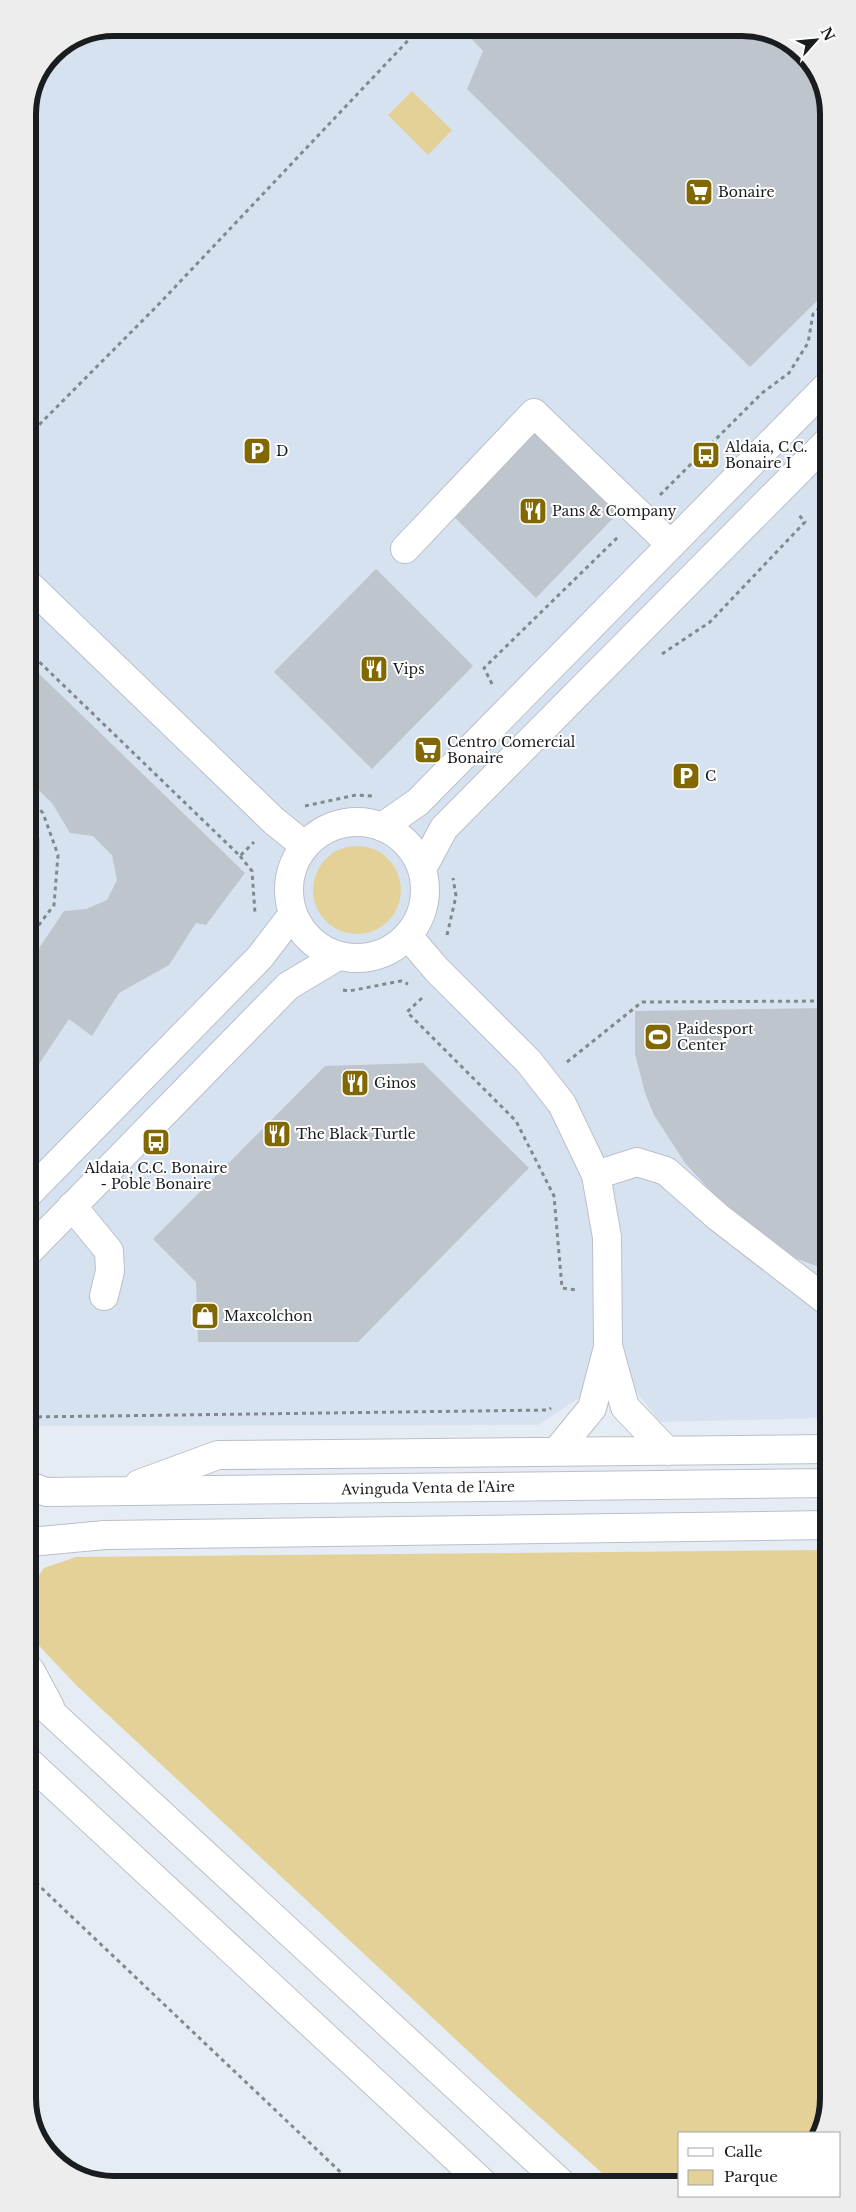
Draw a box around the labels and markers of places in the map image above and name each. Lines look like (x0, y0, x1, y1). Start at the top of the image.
supermarket icon: Bonaire (684, 177, 714, 207)
place label: Bonaire (718, 183, 775, 201)
parking icon: D (242, 436, 272, 466)
place label: Aldaia, C.C. Bonaire I (724, 438, 808, 472)
bus stop icon: Aldaia, C.C. Bonaire I (691, 440, 721, 470)
place label: D (276, 442, 288, 460)
restaurant icon: Pans & Company (518, 496, 548, 526)
place label: Pans & Company (552, 502, 677, 520)
restaurant icon: Vips (359, 654, 389, 684)
place label: Vips (392, 660, 425, 678)
place label: Centro Comercial Bonaire (447, 733, 576, 767)
supermarket icon: Centro Comercial Bonaire (413, 735, 443, 765)
parking icon: C (671, 761, 701, 791)
place label: C (705, 767, 716, 785)
place label: Paidesport Center (677, 1020, 754, 1054)
sports icon: Paidesport Center (643, 1022, 673, 1052)
restaurant icon: Ginos (340, 1068, 370, 1098)
place label: Ginos (374, 1074, 416, 1092)
restaurant icon: The Black Turtle (262, 1119, 292, 1149)
place label: The Black Turtle (296, 1125, 416, 1143)
bus stop icon: Aldaia, C.C. Bonaire - Poble Bonaire (141, 1127, 171, 1157)
place label: Aldaia, C.C. Bonaire - Poble Bonaire (83, 1159, 228, 1193)
shop icon: Maxcolchon (190, 1301, 220, 1331)
place label: Maxcolchon (224, 1307, 313, 1325)

